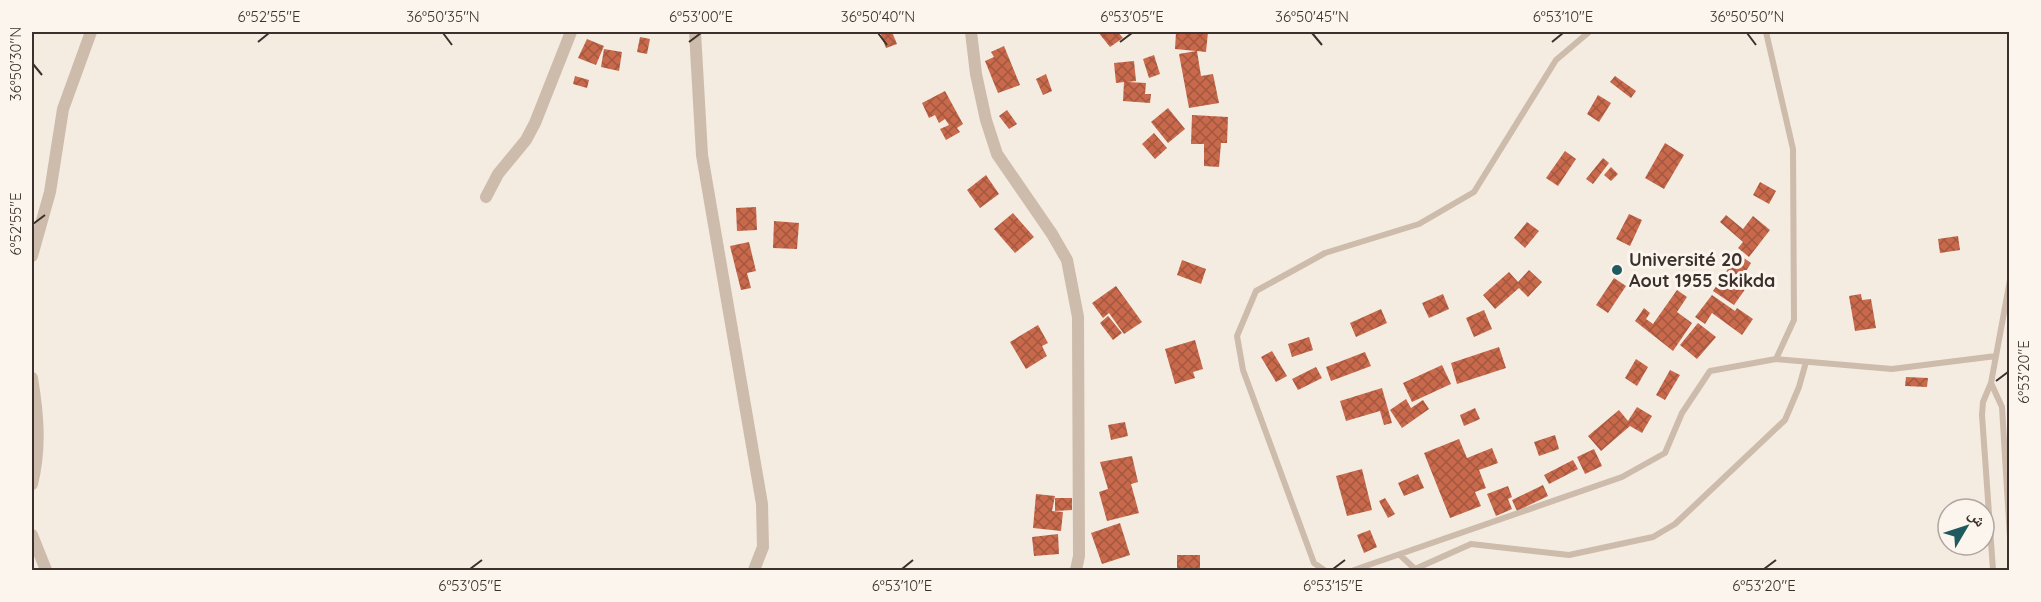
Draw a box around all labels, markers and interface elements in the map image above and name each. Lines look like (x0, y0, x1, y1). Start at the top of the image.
text: 6°52'55"E (237, 7, 301, 26)
text: 36°50'35"N (406, 7, 480, 26)
text: 6°53'00"E (669, 7, 733, 26)
text: 36°50'40"N (841, 7, 915, 26)
text: 6°53'05"E (1100, 7, 1164, 26)
text: 36°50'45"N (1275, 7, 1349, 26)
text: 6°53'10"E (1533, 7, 1593, 26)
text: 36°50'50"N (1710, 7, 1784, 26)
text: 36°50'30"N (6, 27, 25, 101)
text: 6°52'55"E (6, 192, 25, 256)
place label: Université 20 Aout 1955 Skikda (1629, 248, 1775, 292)
marker: Université 20 Aout 1955 Skikda (1610, 263, 1624, 277)
text: 6°53'20"E (2014, 340, 2033, 404)
north arrow (1936, 497, 1996, 557)
text: ش (1965, 505, 1991, 530)
text: 6°53'05"E (438, 576, 502, 595)
text: 6°53'10"E (872, 576, 932, 595)
text: 6°53'15"E (1303, 576, 1363, 595)
text: 6°53'20"E (1732, 576, 1796, 595)

